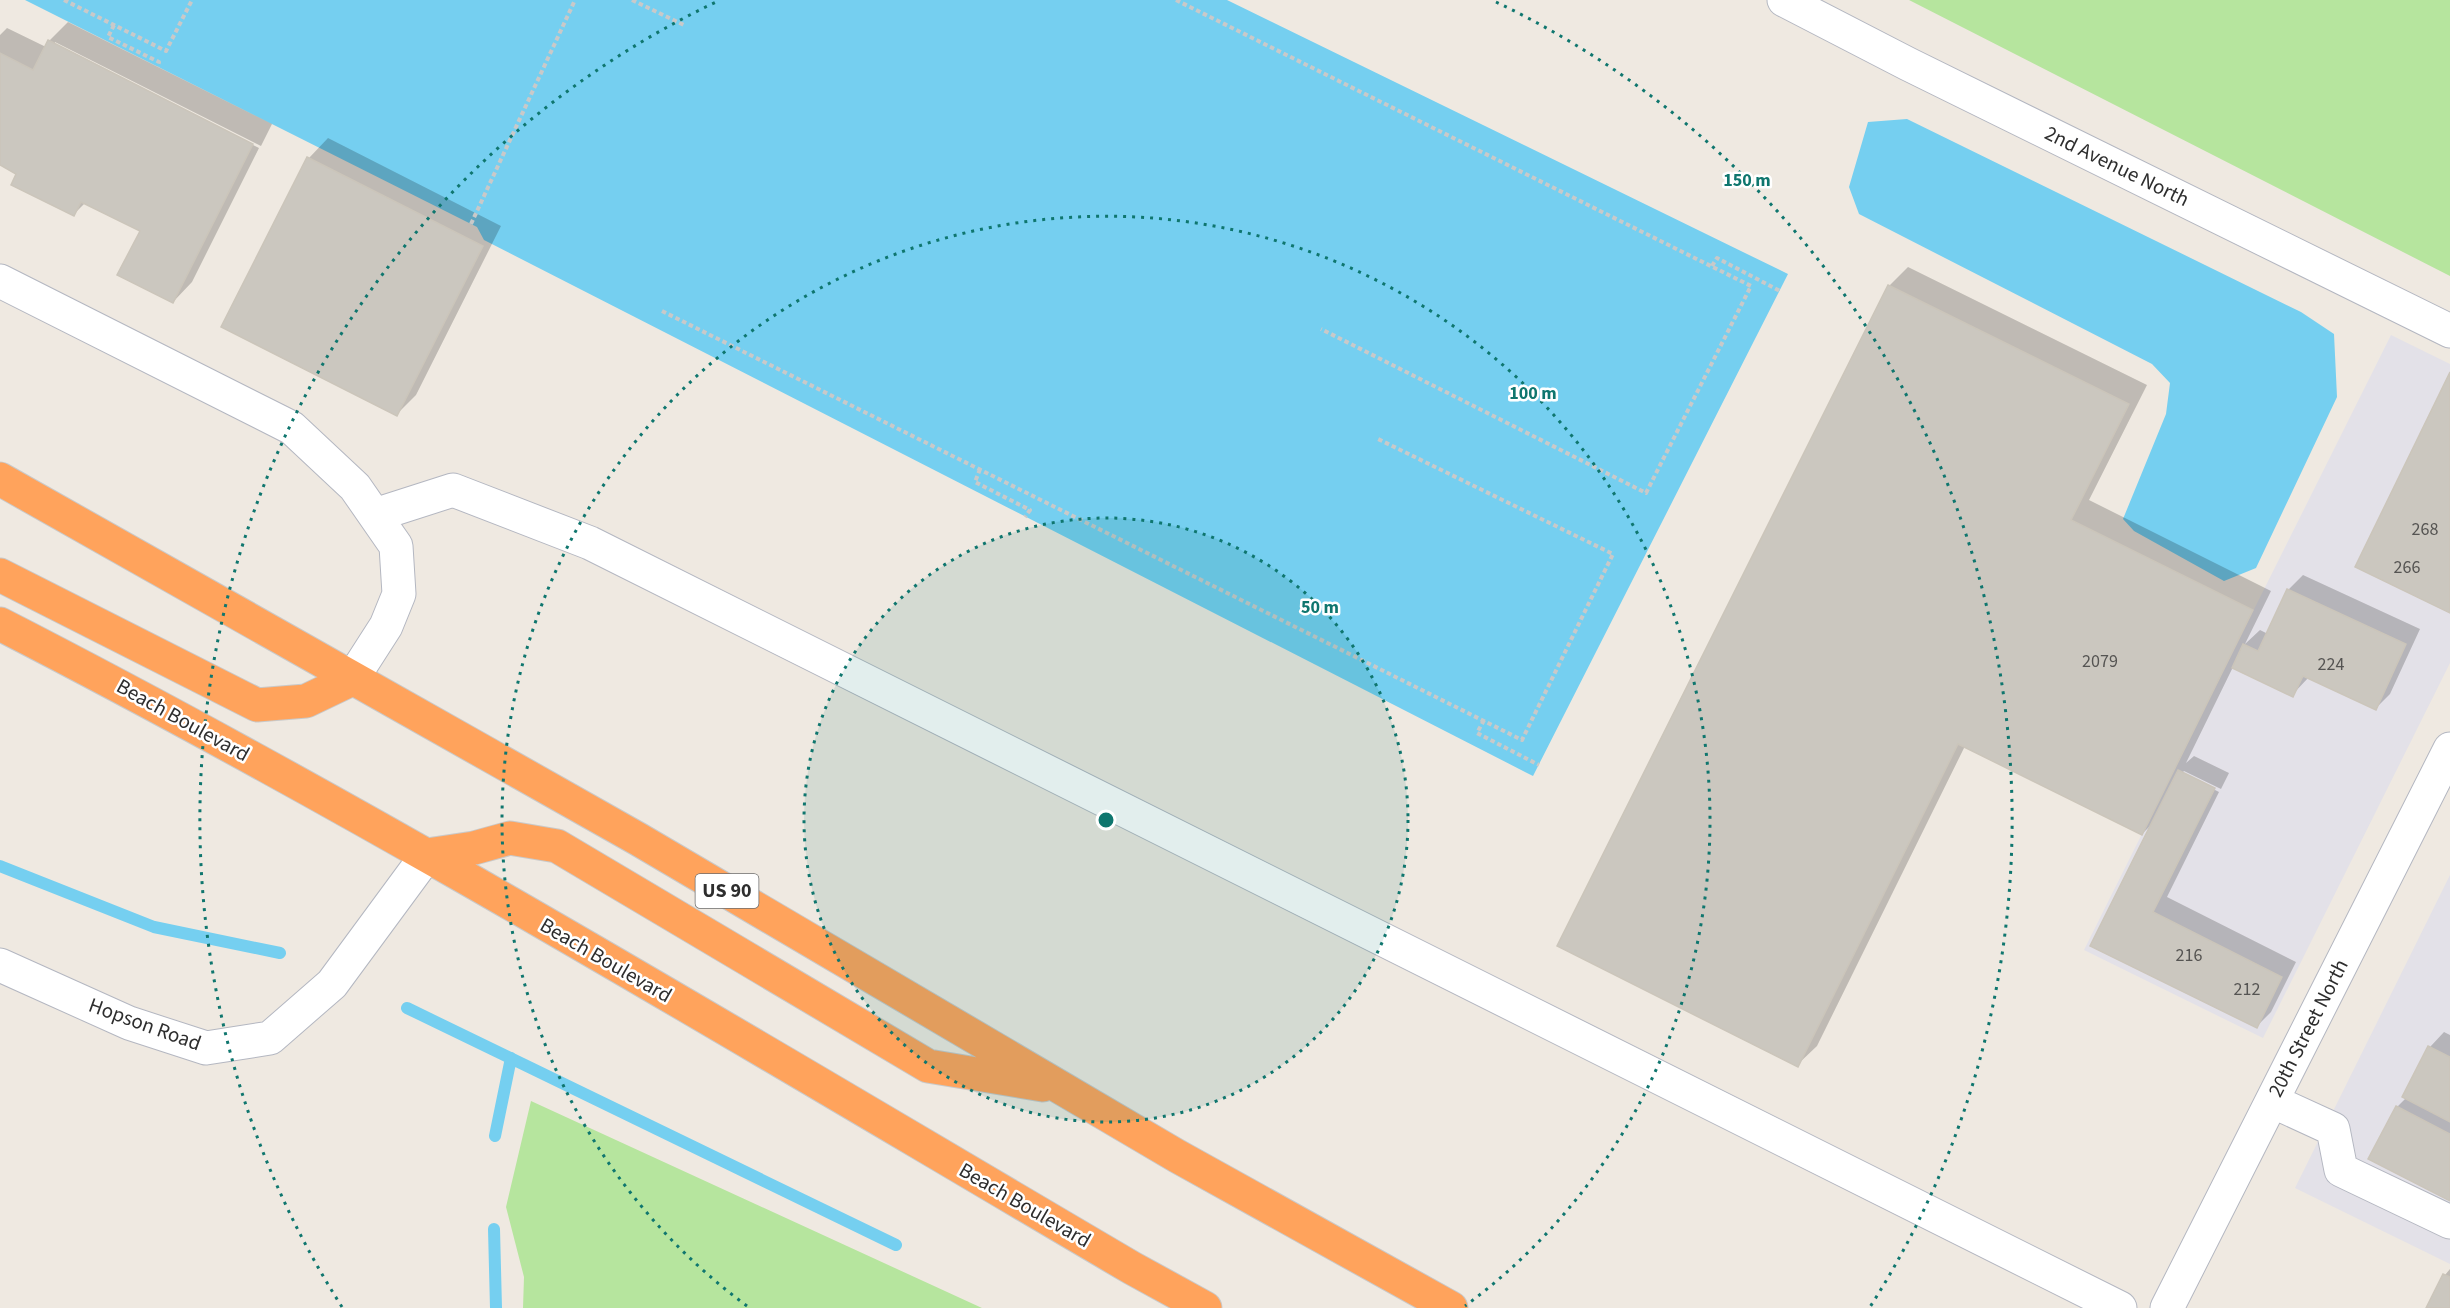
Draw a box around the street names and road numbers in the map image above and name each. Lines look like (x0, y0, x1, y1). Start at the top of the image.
street label: 2nd Avenue North (2040, 118, 2194, 214)
street label: Beach Boulevard (111, 671, 255, 769)
road number: US 90 (696, 874, 758, 908)
street label: Beach Boulevard (534, 910, 678, 1010)
street label: 20th Street North (2260, 954, 2356, 1102)
street label: Hopson Road (85, 990, 205, 1058)
street label: Beach Boulevard (953, 1155, 1097, 1255)

